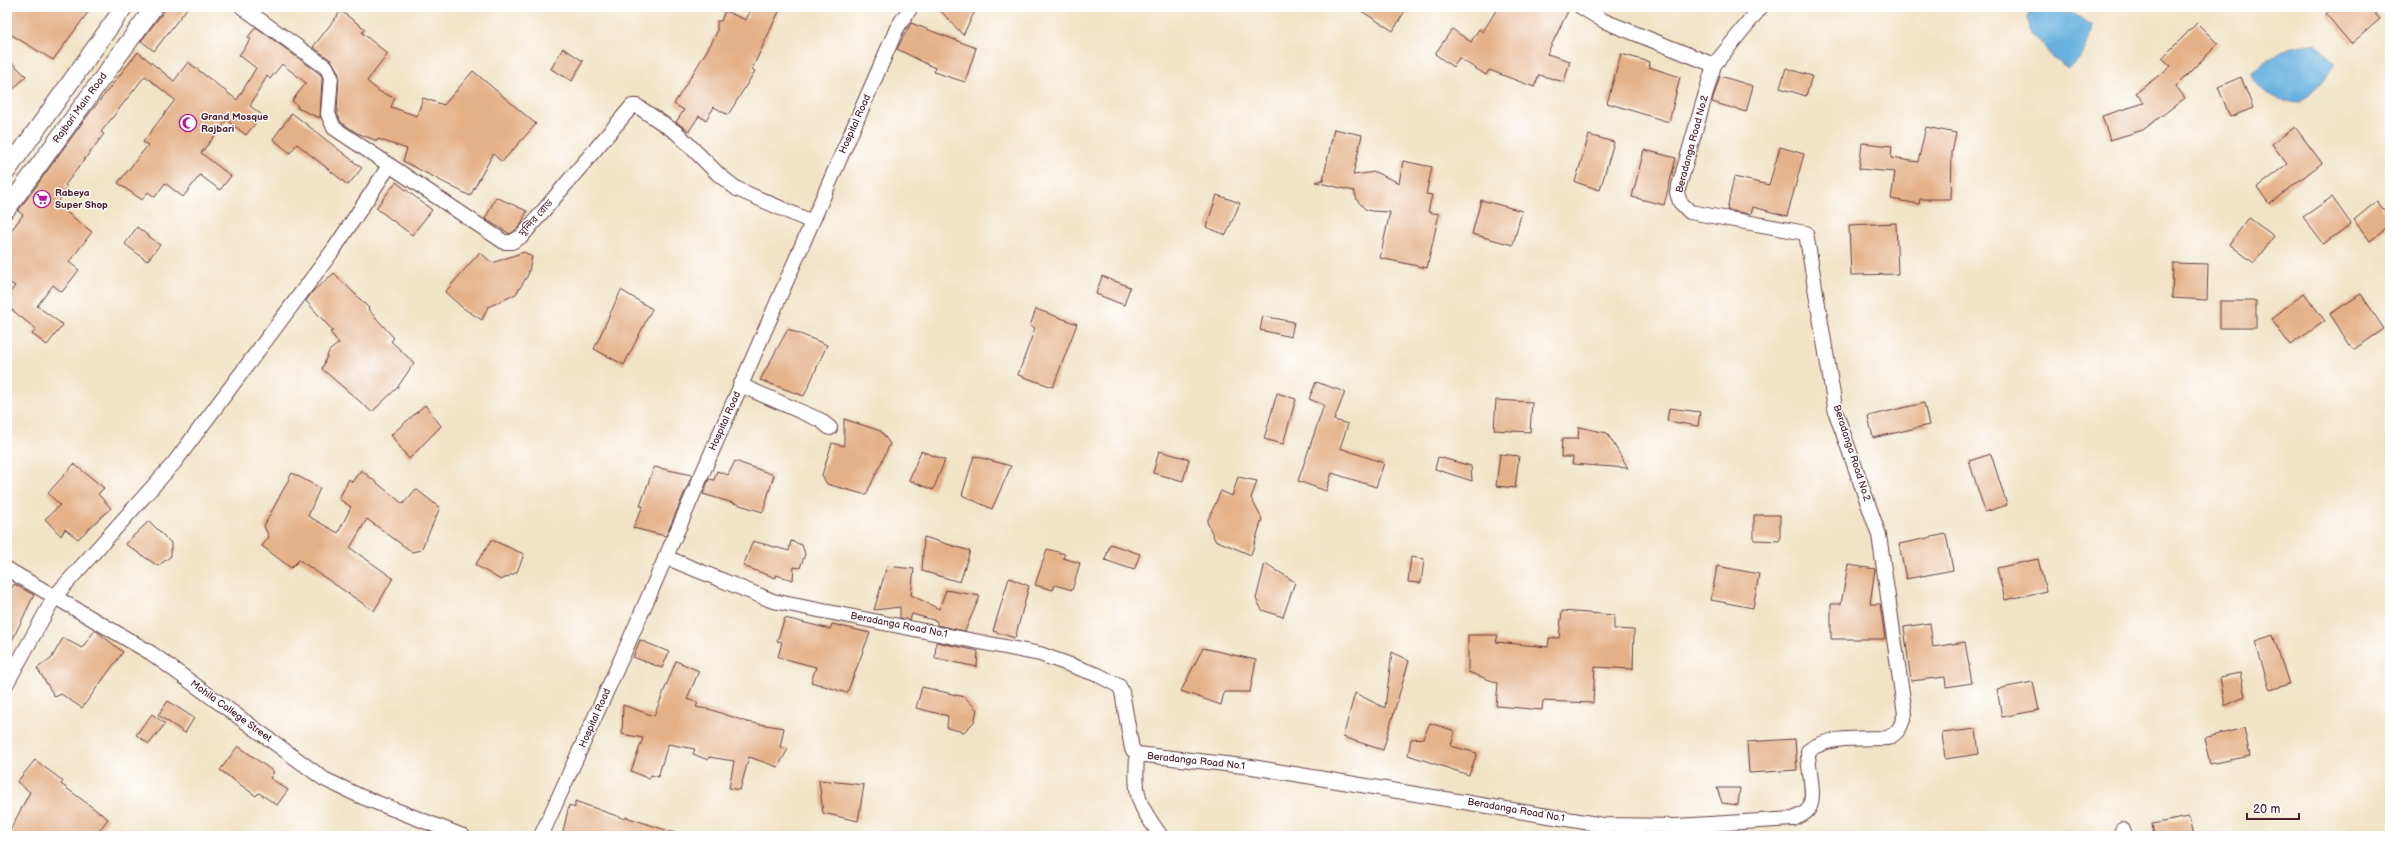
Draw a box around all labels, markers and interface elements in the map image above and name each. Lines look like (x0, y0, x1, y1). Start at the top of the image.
street label: Rajbari Main Road (50, 70, 110, 146)
street label: Hospital Road (837, 92, 874, 156)
street label: Beradanga Road No.2 (1673, 94, 1711, 194)
place label: Grand Mosque Rajbari (201, 111, 269, 135)
mosque icon: Grand Mosque Rajbari (178, 113, 198, 133)
place label: Rabeya Super Shop (55, 187, 108, 211)
supermarket icon: Rabeya Super Shop (32, 189, 52, 209)
street label: মুন্দির রোড (516, 196, 556, 240)
street label: Hospital Road (707, 389, 744, 453)
street label: Beradanga Road No.2 (1831, 403, 1873, 503)
street label: Beradanga Road No.1 (849, 610, 949, 640)
street label: Mohila College Street (188, 677, 274, 745)
street label: Hospital Road (577, 686, 614, 750)
street label: Beradanga Road No.1 (1146, 750, 1246, 772)
scale bar (2247, 795, 2299, 821)
street label: Beradanga Road No.1 (1466, 796, 1566, 824)
text: 20 m (2253, 802, 2280, 817)

